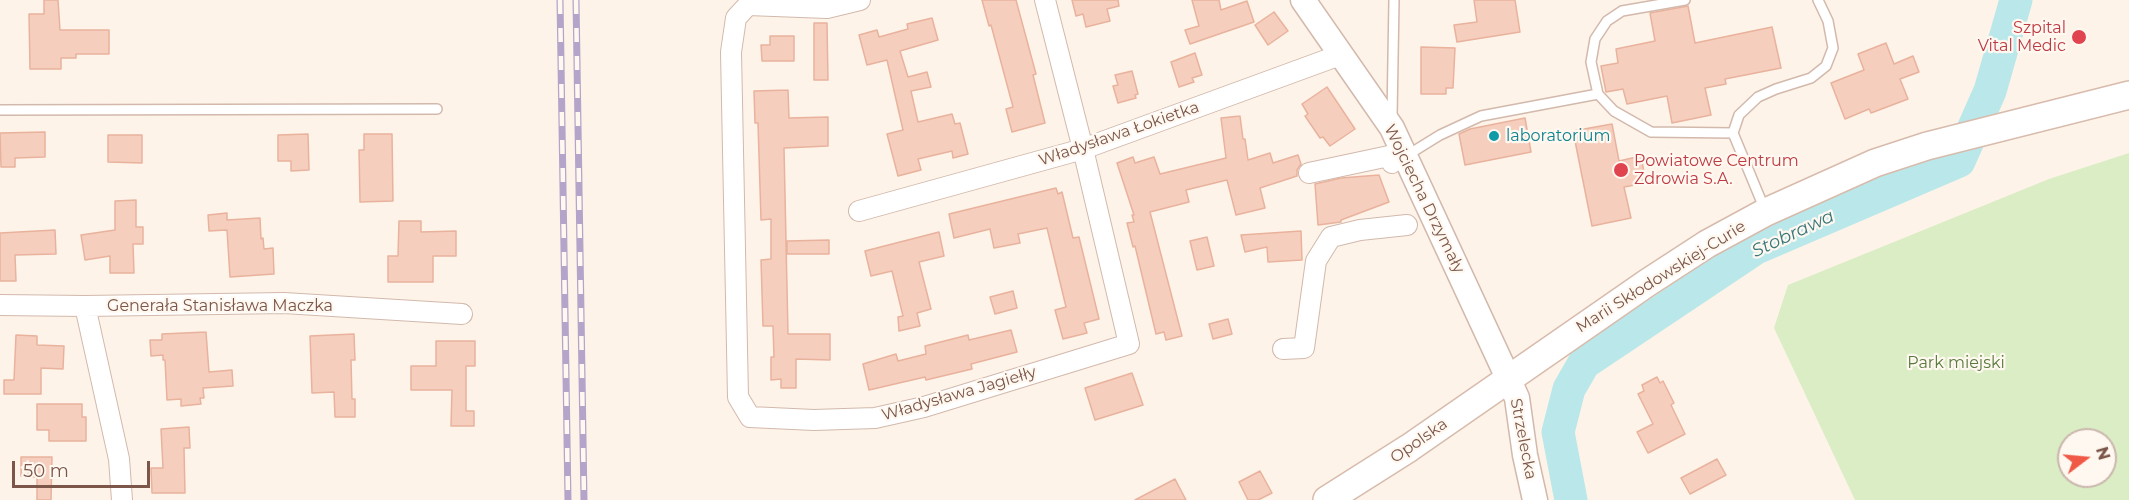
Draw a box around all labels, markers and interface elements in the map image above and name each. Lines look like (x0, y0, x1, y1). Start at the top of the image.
place label: Szpital Vital Medic (1978, 18, 2066, 56)
marker: Szpital Vital Medic (2070, 28, 2088, 46)
street label: Władysława Łokietka (1036, 98, 1202, 170)
street label: Wojciecha Drzymały (1380, 121, 1468, 277)
place label: laboratorium (1506, 126, 1610, 146)
marker: laboratorium (1487, 129, 1501, 143)
place label: Powiatowe Centrum Zdrowia S.A. (1634, 151, 1799, 189)
marker: Powiatowe Centrum Zdrowia S.A. (1612, 161, 1630, 179)
water label: Stobrawa (1748, 206, 1838, 262)
street label: Marii Skłodowskiej-Curie (1573, 217, 1749, 337)
street label: Generała Stanisława Maczka (107, 296, 333, 316)
park label: Park miejski (1907, 353, 2005, 373)
street label: Władysława Jagiełły (879, 363, 1039, 425)
street label: Strzelecka (1506, 397, 1540, 481)
street label: Opolska (1387, 414, 1451, 468)
north arrow (2057, 428, 2117, 488)
text: N (2092, 445, 2114, 462)
scale bar (15, 449, 153, 487)
text: 50 m (23, 460, 69, 482)

